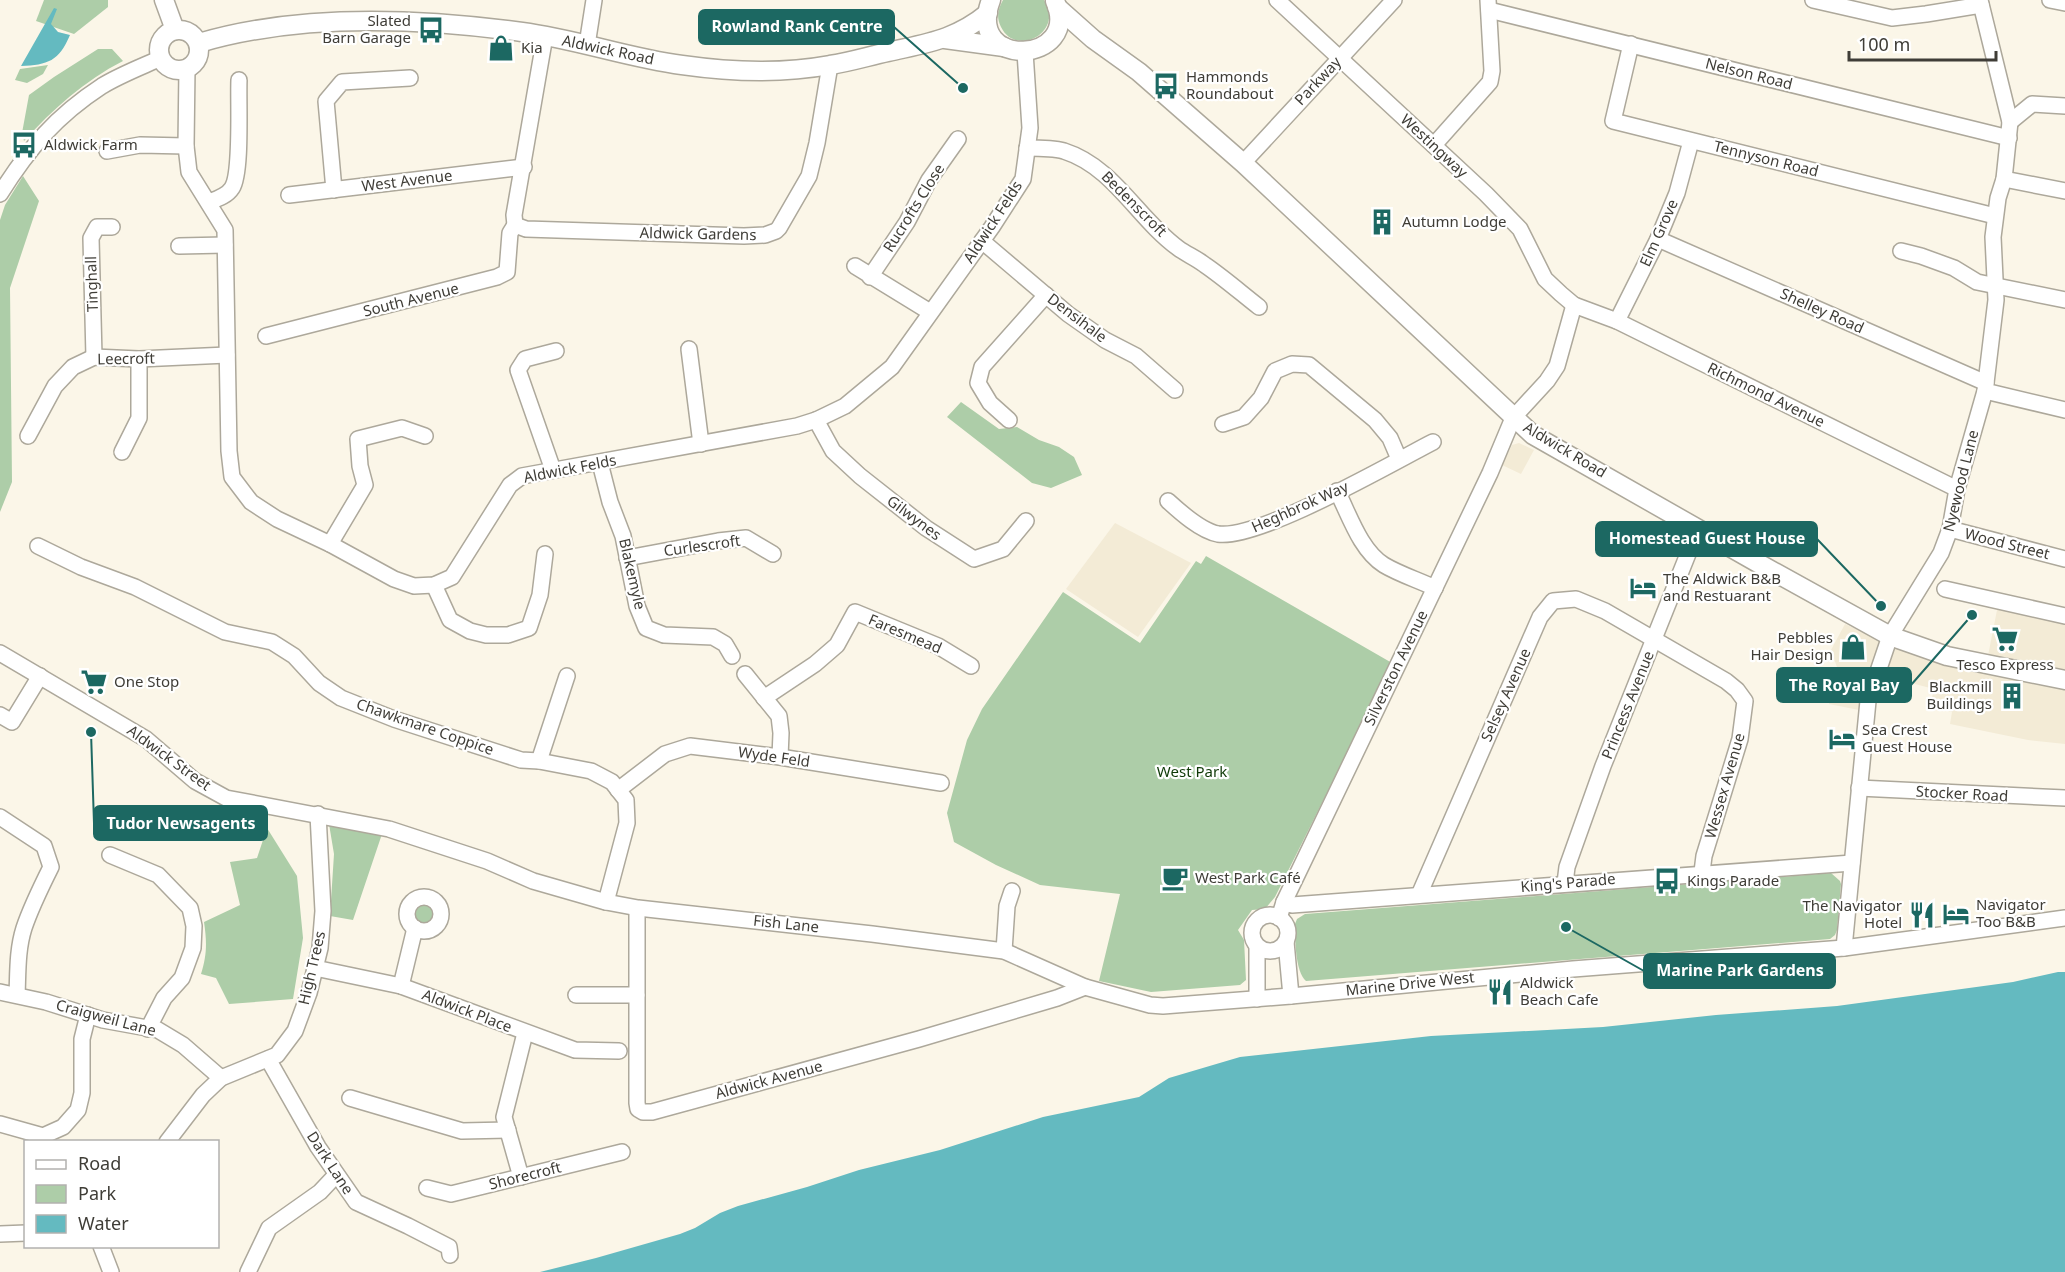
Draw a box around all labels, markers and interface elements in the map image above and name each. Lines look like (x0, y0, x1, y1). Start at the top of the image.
place label: Slated Barn Garage (322, 10, 411, 47)
callout: Rowland Rank Centre (699, 10, 894, 44)
bus stop icon: Slated Barn Garage (416, 15, 446, 45)
text: Rowland Rank Centre (711, 15, 883, 37)
scale bar (1849, 24, 1996, 62)
street label: Aldwick Road (560, 30, 656, 69)
text: 100 m (1858, 32, 1910, 56)
shop icon: Kia (486, 33, 516, 63)
place label: Kia (521, 37, 543, 57)
street label: Parkway (1290, 51, 1345, 109)
street label: Nelson Road (1704, 53, 1795, 94)
place label: Hammonds Roundabout (1186, 66, 1274, 103)
bus stop icon: Hammonds Roundabout (1151, 71, 1181, 101)
street label: Westingway (1397, 109, 1473, 182)
bus stop icon: Aldwick Farm (9, 130, 39, 160)
place label: Aldwick Farm (44, 134, 138, 154)
street label: Tennyson Road (1712, 135, 1821, 181)
street label: Rucrofts Close (878, 160, 948, 255)
street label: West Avenue (360, 165, 453, 195)
street label: Bedenscroft (1098, 166, 1172, 241)
street label: Aldwick Felds (958, 177, 1026, 266)
street label: Elm Grove (1634, 196, 1682, 269)
building icon: Autumn Lodge (1367, 207, 1397, 237)
place label: Autumn Lodge (1402, 211, 1507, 231)
street label: Aldwick Gardens (639, 222, 757, 244)
street label: Tinghall (80, 256, 102, 312)
street label: South Avenue (361, 277, 461, 321)
street label: Shelley Road (1777, 283, 1867, 337)
street label: Densihale (1044, 288, 1111, 346)
street label: Leecroft (97, 347, 155, 369)
street label: Richmond Avenue (1705, 357, 1828, 431)
street label: Aldwick Road (1520, 416, 1611, 482)
street label: Nyewood Lane (1938, 428, 1982, 534)
street label: Aldwick Felds (522, 449, 618, 487)
street label: Heghbrok Way (1248, 476, 1351, 536)
street label: Gilwynes (883, 490, 946, 544)
callout: Homestead Guest House (1596, 522, 1817, 556)
street label: Wood Street (1963, 523, 2052, 563)
text: Homestead Guest House (1609, 527, 1805, 549)
street label: Curlescroft (662, 530, 742, 560)
street label: Blakemyle (615, 536, 651, 611)
place label: The Aldwick B&B and Restuarant (1663, 568, 1781, 605)
hotel icon: The Aldwick B&B and Restuarant (1628, 573, 1658, 603)
street label: Silverston Avenue (1359, 607, 1432, 728)
street label: Faresmead (866, 609, 945, 657)
supermarket icon: Tesco Express (1990, 624, 2020, 654)
place label: Pebbles Hair Design (1751, 627, 1833, 664)
shop icon: Pebbles Hair Design (1838, 632, 1868, 662)
street label: Selsey Avenue (1476, 645, 1535, 744)
street label: Princess Avenue (1596, 648, 1658, 762)
place label: Tesco Express (1956, 654, 2054, 674)
supermarket icon: One Stop (79, 667, 109, 697)
callout: The Royal Bay (1777, 668, 1911, 702)
place label: One Stop (114, 671, 179, 691)
text: The Royal Bay (1789, 674, 1900, 696)
place label: Blackmill Buildings (1926, 676, 1992, 713)
building icon: Blackmill Buildings (1997, 681, 2027, 711)
street label: Chawkmare Coppice (354, 693, 497, 759)
place label: Sea Crest Guest House (1862, 719, 1952, 756)
street label: Aldwick Street (124, 720, 216, 795)
hotel icon: Sea Crest Guest House (1827, 724, 1857, 754)
street label: Wessex Avenue (1699, 731, 1749, 841)
street label: Wyde Feld (737, 741, 811, 771)
park label: West Park (1157, 761, 1227, 781)
street label: Stocker Road (1915, 781, 2009, 805)
callout: Tudor Newsagents (94, 806, 267, 840)
text: Tudor Newsagents (107, 812, 255, 834)
cafe icon: West Park Café (1160, 863, 1190, 893)
bus stop icon: Kings Parade (1652, 866, 1682, 896)
place label: West Park Café (1195, 867, 1301, 887)
street label: King's Parade (1520, 868, 1616, 896)
place label: Kings Parade (1687, 870, 1779, 890)
place label: Navigator Too B&B (1976, 894, 2046, 931)
place label: The Navigator Hotel (1802, 895, 1902, 932)
hotel icon: Navigator Too B&B (1941, 899, 1971, 929)
restaurant icon: The Navigator Hotel (1907, 900, 1937, 930)
street label: Fish Lane (752, 910, 820, 936)
street label: High Trees (293, 929, 329, 1007)
callout: Marine Park Gardens (1644, 954, 1835, 988)
text: Marine Park Gardens (1656, 959, 1824, 981)
street label: Marine Drive West (1344, 966, 1476, 1000)
place label: Aldwick Beach Cafe (1520, 972, 1599, 1009)
restaurant icon: Aldwick Beach Cafe (1485, 977, 1515, 1007)
street label: Aldwick Place (420, 984, 515, 1036)
street label: Craigweil Lane (54, 994, 158, 1040)
street label: Aldwick Avenue (713, 1055, 825, 1103)
street label: Dark Lane (303, 1127, 359, 1198)
legend (24, 1140, 219, 1248)
text: Road (78, 1151, 121, 1175)
street label: Shorecroft (487, 1156, 563, 1194)
text: Park (78, 1181, 116, 1205)
text: Water (78, 1211, 129, 1235)

